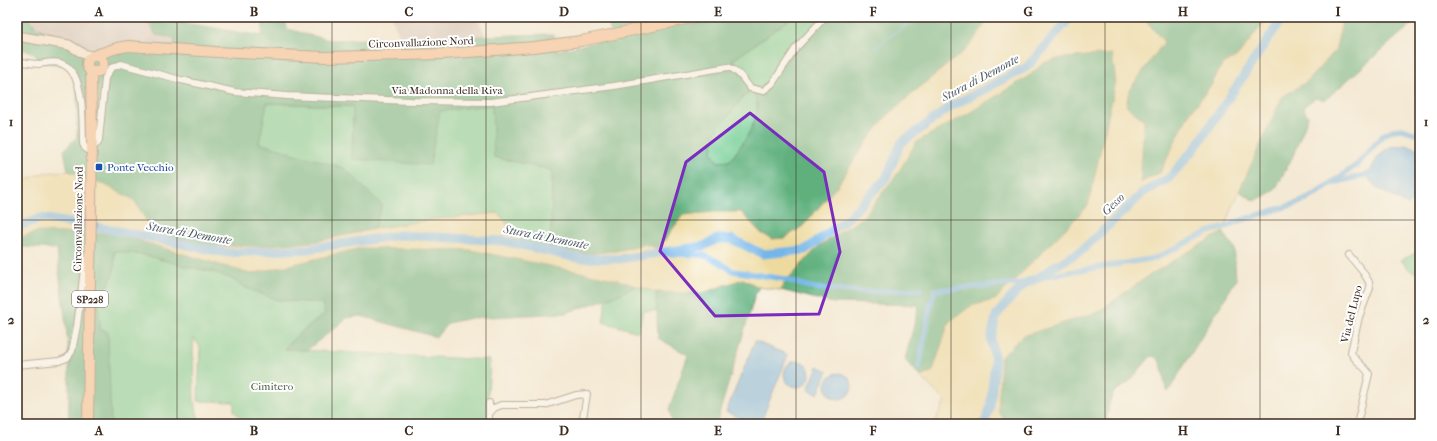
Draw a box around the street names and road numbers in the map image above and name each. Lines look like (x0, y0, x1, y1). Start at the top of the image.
street label: Circonvallazione Nord (368, 34, 475, 51)
street label: Via Madonna della Riva (390, 84, 503, 97)
street label: Circonvallazione Nord (71, 165, 86, 272)
street label: Via del Lupo (1338, 284, 1365, 345)
road number: SP228 (72, 291, 108, 307)

